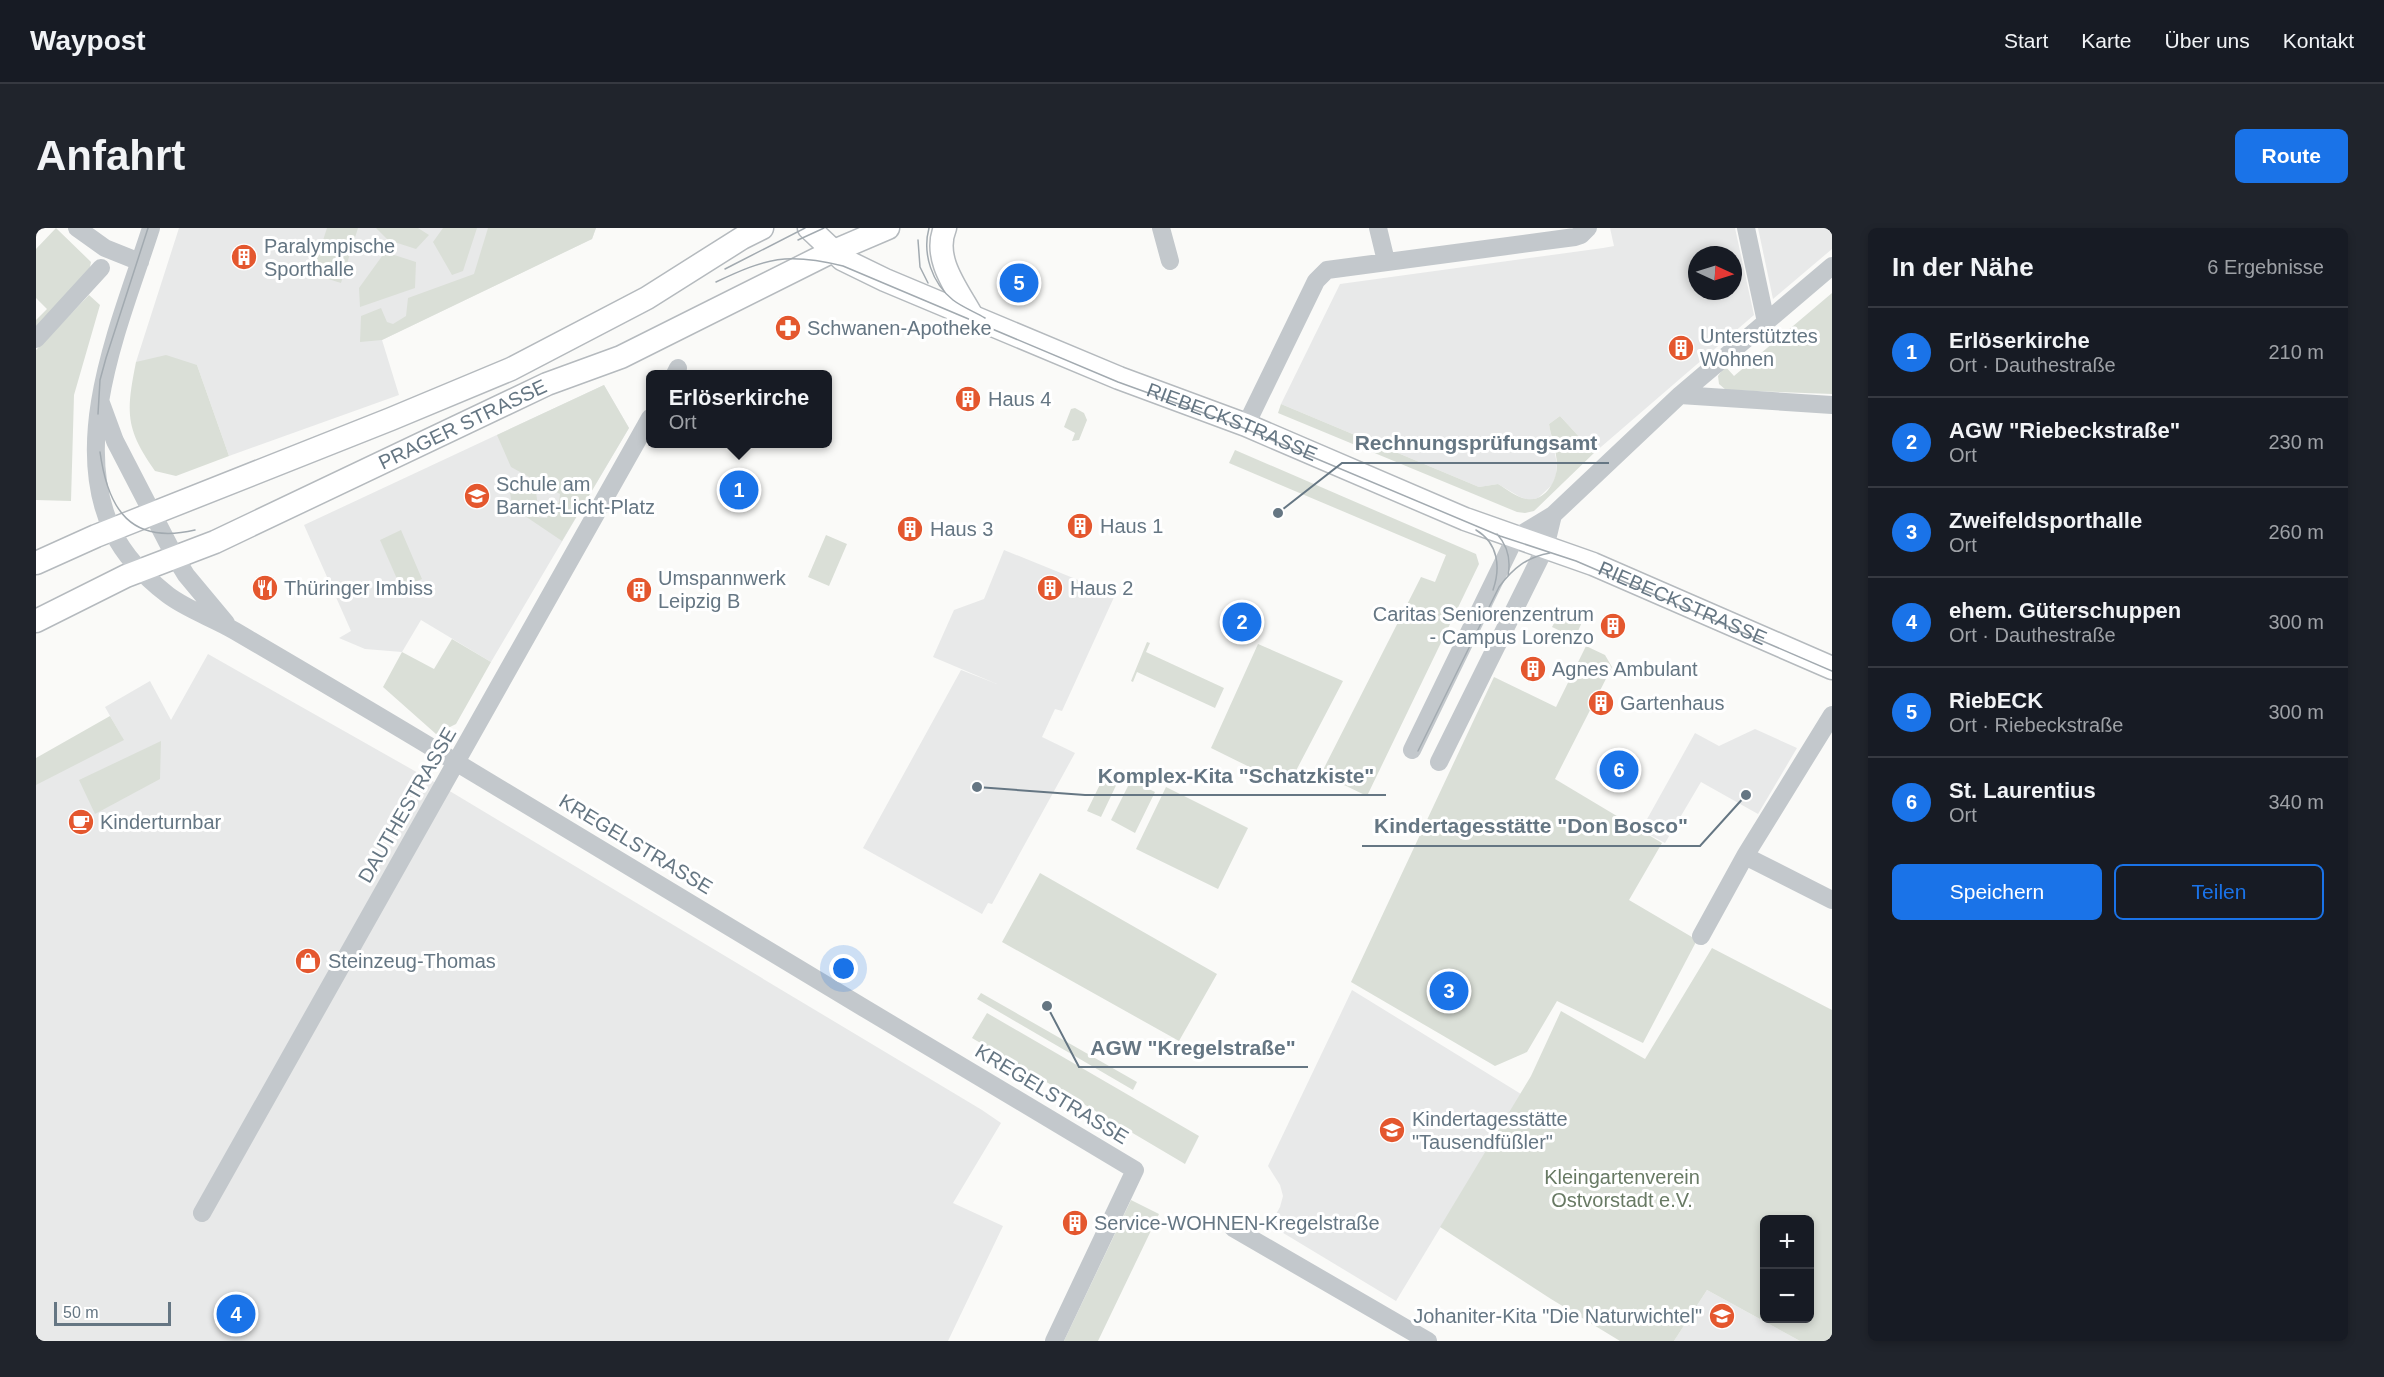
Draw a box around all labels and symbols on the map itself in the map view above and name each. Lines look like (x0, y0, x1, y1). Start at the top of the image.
place label: Paralympische Sporthalle (264, 235, 395, 280)
building icon: Paralympische Sporthalle (229, 242, 259, 272)
north arrow (1688, 246, 1742, 300)
pin: 5 (1000, 260, 1038, 306)
pharmacy icon: Schwanen-Apotheke (773, 313, 803, 343)
place label: Schwanen-Apotheke (807, 317, 992, 339)
place label: Unterstütztes Wohnen (1700, 325, 1818, 370)
building icon: Unterstütztes Wohnen (1666, 333, 1696, 363)
street label: PRAGER STRASSE (375, 375, 550, 474)
street label: RIEBECKSTRASSE (1144, 378, 1321, 465)
building icon: Haus 4 (953, 384, 983, 414)
place label: Haus 4 (988, 388, 1051, 410)
callout: Rechnungsprüfungsamt (1342, 424, 1609, 463)
text: Rechnungsprüfungsamt (1355, 431, 1597, 454)
pin: 1 (720, 468, 758, 512)
place label: Schule am Barnet-Licht-Platz (496, 473, 655, 518)
school or university icon: Schule am Barnet-Licht-Platz (462, 481, 492, 511)
building icon: Haus 1 (1065, 511, 1095, 541)
building icon: Haus 3 (895, 514, 925, 544)
place label: Haus 1 (1100, 515, 1163, 537)
place label: Haus 3 (930, 518, 993, 540)
street label: RIEBECKSTRASSE (1595, 557, 1770, 649)
place label: Umspannwerk Leipzig B (658, 567, 787, 612)
restaurant icon: Thüringer Imbiss (250, 573, 280, 603)
building icon: Haus 2 (1035, 573, 1065, 603)
building icon: Umspannwerk Leipzig B (624, 575, 654, 605)
place label: Thüringer Imbiss (284, 577, 433, 599)
place label: Haus 2 (1070, 577, 1133, 599)
pin: 2 (1222, 600, 1262, 644)
place label: Caritas Seniorenzentrum - Campus Lorenzo (1373, 603, 1594, 648)
building icon: Caritas Seniorenzentrum - Campus Lorenzo (1598, 611, 1628, 641)
building icon: Agnes Ambulant (1518, 654, 1548, 684)
place label: Agnes Ambulant (1552, 658, 1698, 680)
building icon: Gartenhaus (1586, 688, 1616, 718)
place label: Gartenhaus (1620, 692, 1725, 714)
street label: DAUTHESTRASSE (354, 723, 460, 887)
pin: 6 (1600, 748, 1638, 792)
callout: Komplex-Kita "Schatzkiste" (1085, 756, 1386, 795)
text: Komplex-Kita "Schatzkiste" (1098, 764, 1374, 787)
street label: KREGELSTRASSE (556, 790, 716, 898)
cafe icon: Kinderturnbar (66, 807, 96, 837)
callout: Kindertagesstätte "Don Bosco" (1362, 807, 1700, 846)
place label: Kinderturnbar (100, 811, 222, 833)
text: Kindertagesstätte "Don Bosco" (1374, 814, 1688, 837)
shop icon: Steinzeug-Thomas (293, 946, 323, 976)
place label: Steinzeug-Thomas (328, 950, 496, 972)
your location (829, 954, 858, 983)
pin: 3 (1430, 968, 1468, 1014)
callout: AGW "Kregelstraße" (1079, 1028, 1308, 1067)
text: AGW "Kregelstraße" (1090, 1036, 1296, 1059)
street label: KREGELSTRASSE (972, 1040, 1132, 1148)
place label: Kindertagesstätte "Tausendfüßler" (1412, 1108, 1568, 1153)
school or university icon: Kindertagesstätte "Tausendfüßler" (1377, 1115, 1407, 1145)
park label: Kleingartenverein Ostvorstadt e.V. (1544, 1166, 1700, 1211)
building icon: Service-WOHNEN-Kregelstraße (1060, 1208, 1090, 1238)
place label: Service-WOHNEN-Kregelstraße (1094, 1212, 1380, 1234)
pin: 4 (216, 1292, 256, 1336)
scale bar (54, 1299, 171, 1326)
school or university icon: Johaniter-Kita "Die Naturwichtel" (1707, 1301, 1737, 1331)
place label: Johaniter-Kita "Die Naturwichtel" (1413, 1305, 1702, 1327)

